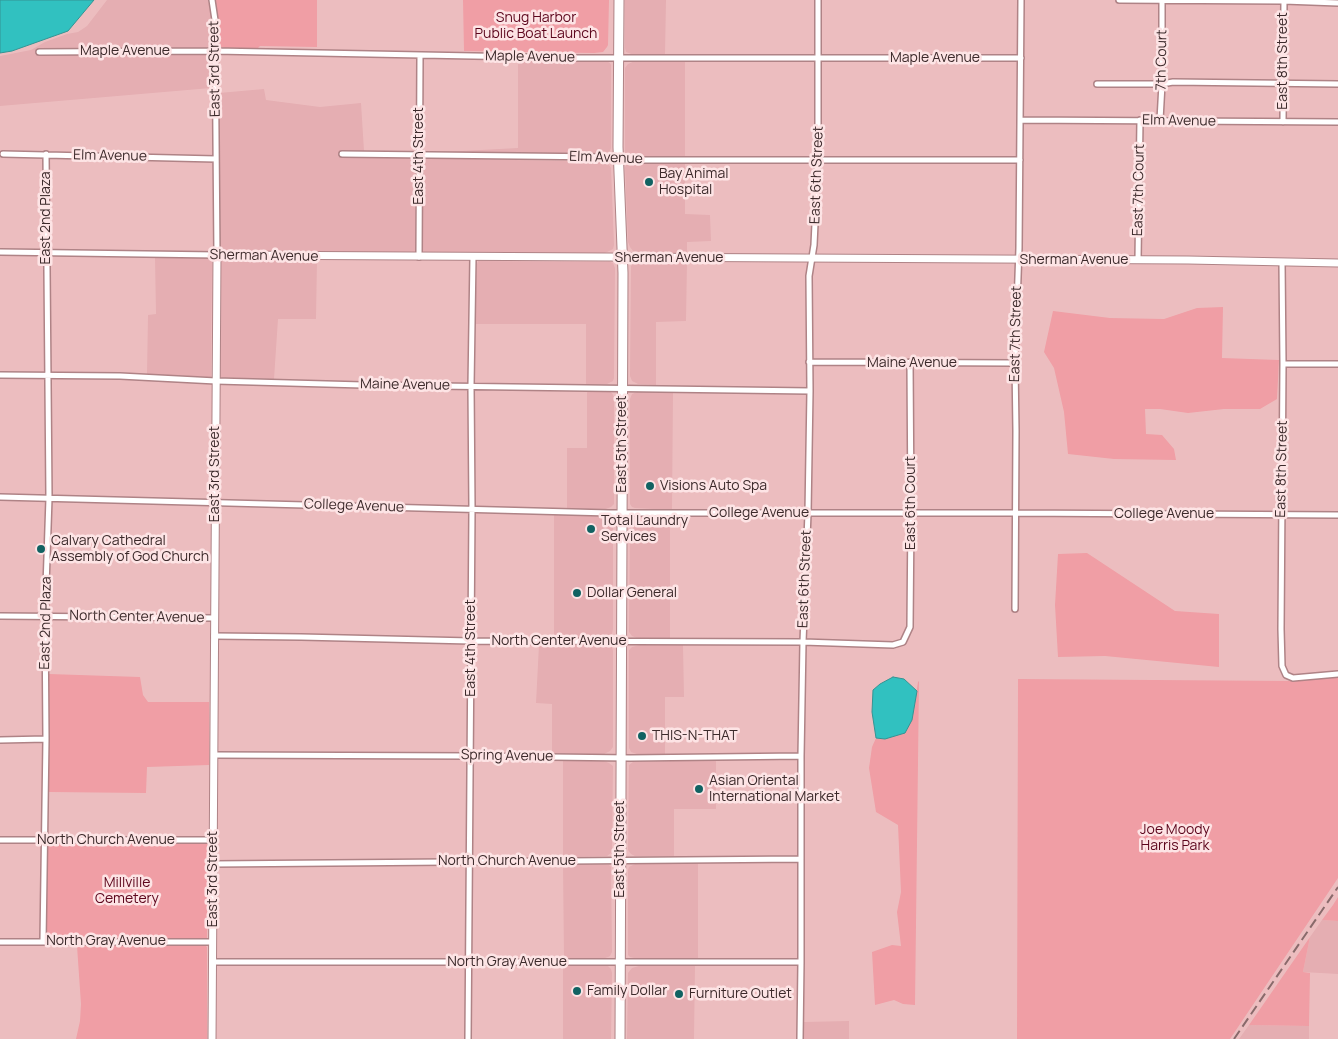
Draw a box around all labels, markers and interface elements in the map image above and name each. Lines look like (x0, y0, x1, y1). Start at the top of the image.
park label: Snug Harbor Public Boat Launch (475, 10, 597, 42)
street label: East 8th Street (1275, 12, 1291, 110)
street label: East 3rd Street (206, 21, 224, 117)
street label: 7th Court (1153, 29, 1171, 91)
street label: Maple Avenue (80, 43, 170, 59)
street label: Maple Avenue (485, 48, 575, 66)
street label: Maple Avenue (890, 50, 980, 66)
street label: East 4th Street (411, 107, 427, 205)
street label: Elm Avenue (1142, 112, 1216, 130)
street label: East 6th Street (807, 126, 827, 224)
street label: East 7th Court (1130, 144, 1148, 236)
street label: Elm Avenue (73, 147, 147, 165)
street label: Elm Avenue (569, 148, 643, 168)
place label: Bay Animal Hospital (659, 166, 728, 198)
street label: East 2nd Plaza (38, 171, 54, 265)
marker: Bay Animal Hospital (643, 176, 655, 188)
street label: Sherman Avenue (209, 247, 319, 265)
street label: Sherman Avenue (615, 250, 723, 266)
street label: Sherman Avenue (1020, 252, 1128, 268)
street label: East 7th Street (1007, 286, 1025, 382)
street label: Maine Avenue (867, 355, 957, 371)
street label: Maine Avenue (360, 376, 450, 394)
street label: East 5th Street (614, 395, 630, 493)
street label: East 8th Street (1273, 420, 1291, 518)
street label: East 3rd Street (207, 426, 223, 522)
street label: East 6th Court (903, 456, 919, 550)
place label: Visions Auto Spa (660, 478, 767, 494)
marker: Visions Auto Spa (644, 480, 656, 492)
street label: College Avenue (304, 496, 404, 516)
street label: College Avenue (709, 505, 809, 521)
street label: College Avenue (1114, 506, 1214, 522)
place label: Total Laundry Services (601, 513, 688, 546)
marker: Total Laundry Services (585, 523, 597, 535)
street label: East 6th Street (795, 530, 815, 628)
place label: Calvary Cathedral Assembly of God Church (51, 533, 209, 566)
marker: Calvary Cathedral Assembly of God Church (35, 543, 47, 555)
street label: East 2nd Plaza (37, 576, 55, 670)
place label: Dollar General (587, 585, 677, 601)
marker: Dollar General (571, 587, 583, 599)
street label: East 4th Street (463, 599, 479, 697)
street label: North Center Avenue (69, 607, 205, 627)
street label: North Center Avenue (491, 633, 627, 649)
place label: THIS-N-THAT (652, 728, 737, 744)
marker: THIS-N-THAT (636, 730, 648, 742)
street label: Spring Avenue (461, 747, 553, 765)
place label: Asian Oriental International Market (709, 773, 840, 806)
marker: Asian Oriental International Market (693, 783, 705, 795)
street label: East 5th Street (612, 800, 628, 898)
park label: Joe Moody Harris Park (1140, 822, 1210, 854)
street label: East 3rd Street (205, 831, 221, 927)
street label: North Church Avenue (37, 832, 175, 848)
street label: North Church Avenue (438, 853, 576, 869)
park label: Millville Cemetery (95, 875, 159, 908)
street label: North Gray Avenue (46, 933, 166, 949)
street label: North Gray Avenue (447, 954, 567, 970)
place label: Family Dollar (587, 983, 667, 999)
marker: Family Dollar (571, 985, 583, 997)
place label: Furniture Outlet (689, 986, 792, 1002)
marker: Furniture Outlet (673, 988, 685, 1000)

